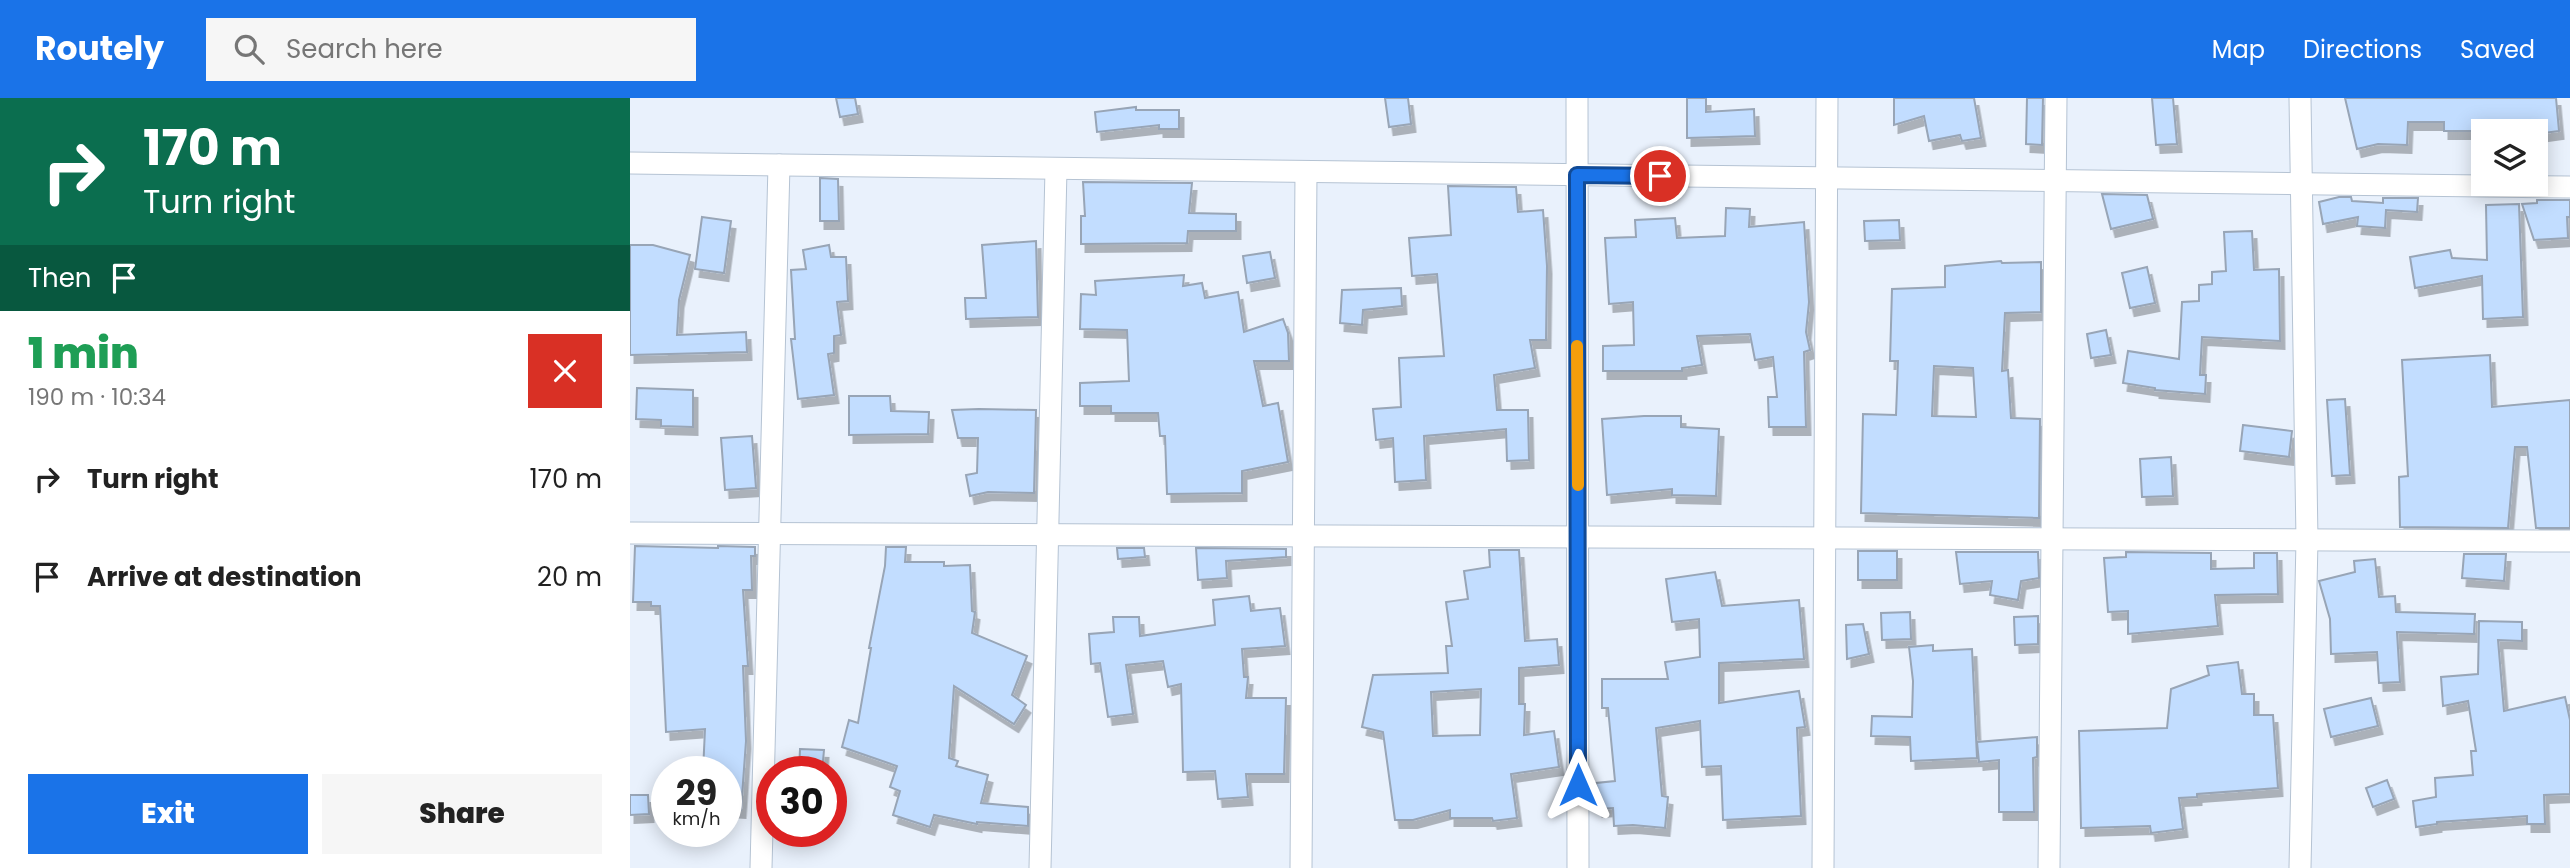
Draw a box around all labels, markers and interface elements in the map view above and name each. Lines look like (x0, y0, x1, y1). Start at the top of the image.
search box (206, 18, 696, 81)
text: Routely (35, 25, 164, 72)
icon: search (230, 30, 268, 68)
text: Search here (286, 31, 443, 67)
text: Map (2212, 33, 2265, 66)
text: Directions (2303, 33, 2422, 66)
text: Saved (2460, 33, 2535, 66)
text: 170 m (143, 114, 282, 182)
map controls (2471, 119, 2548, 196)
button: layers (2471, 119, 2548, 196)
icon: right (28, 126, 119, 217)
pin (1630, 146, 1690, 206)
icon: arrive (1641, 157, 1679, 195)
text: Turn right (143, 179, 295, 224)
icon: arrive (105, 259, 143, 297)
text: Then (28, 260, 91, 296)
text: 1 min (28, 324, 139, 383)
button: close (528, 334, 602, 408)
text: 190 m · 10:34 (28, 381, 166, 413)
icon: right (28, 460, 66, 498)
text: Turn right (87, 461, 219, 497)
text: 170 m (529, 461, 602, 497)
icon: arrive (28, 558, 66, 596)
text: Arrive at destination (87, 559, 362, 595)
text: 20 m (537, 559, 602, 595)
position arrow (1541, 748, 1615, 822)
speed limit sign: 30 (756, 756, 847, 847)
text: 29 (676, 768, 717, 817)
button: Exit (28, 774, 308, 854)
button: Share (322, 774, 602, 854)
text: km/h (673, 806, 720, 831)

